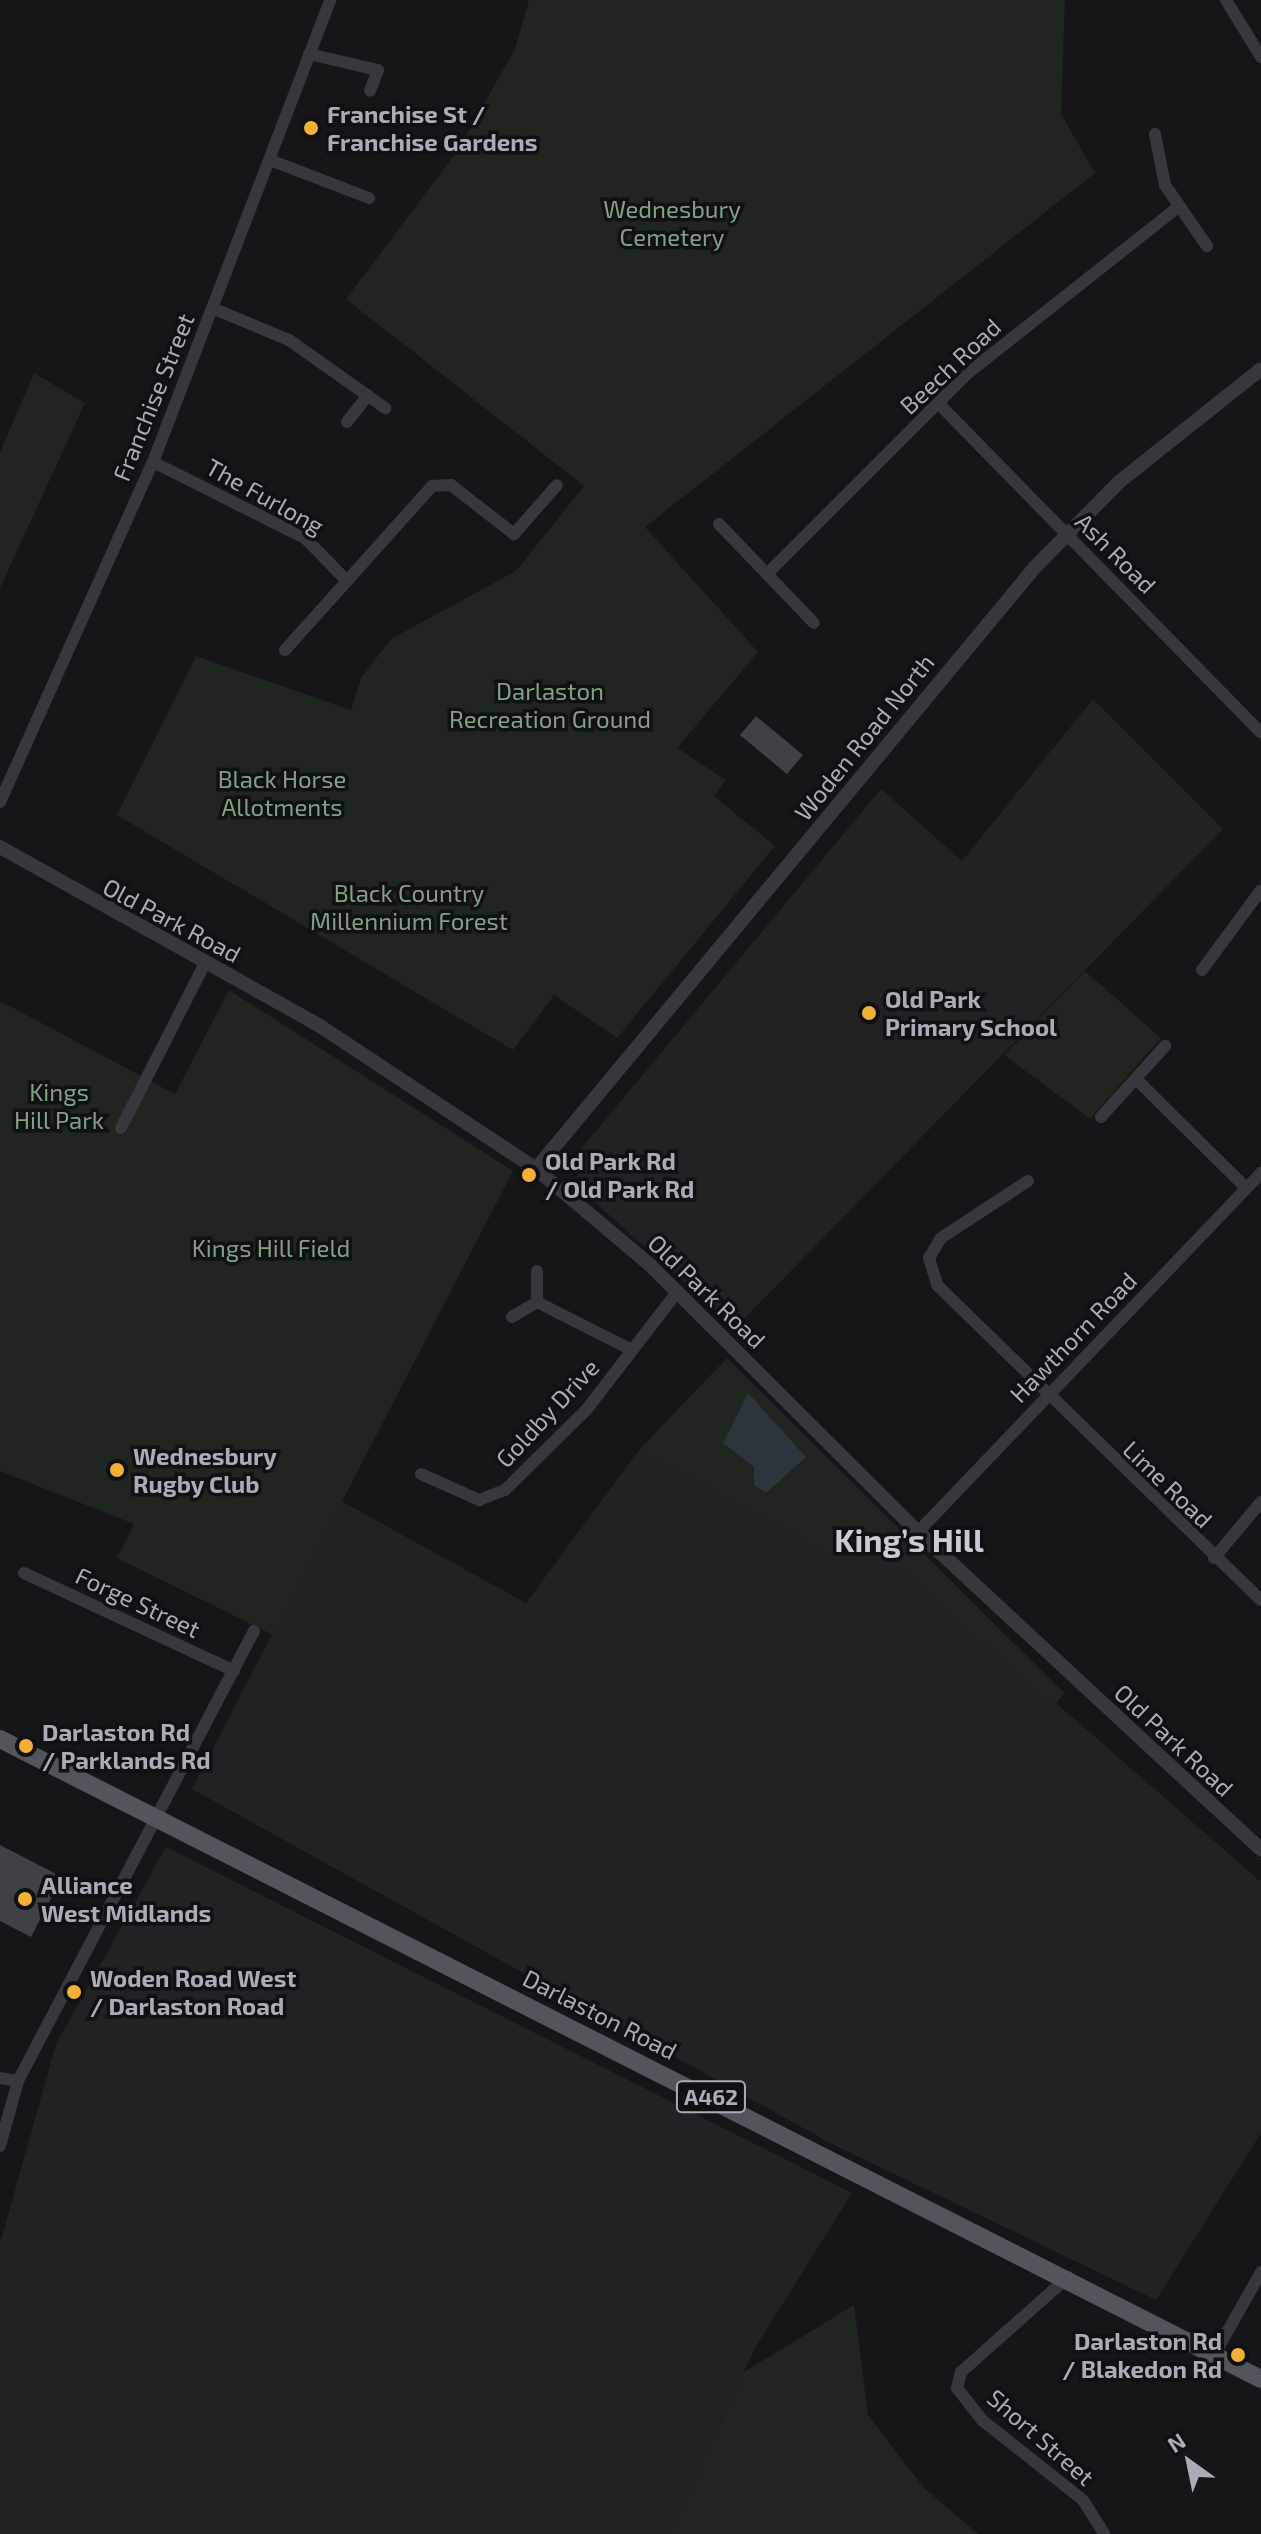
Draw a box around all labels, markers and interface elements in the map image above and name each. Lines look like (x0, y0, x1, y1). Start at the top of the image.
place label: Franchise St / Franchise Gardens (327, 100, 537, 156)
marker: Franchise St / Franchise Gardens (302, 119, 320, 137)
park label: Wednesbury Cemetery (603, 195, 741, 251)
street label: Franchise Street (106, 309, 200, 485)
street label: Beech Road (894, 312, 1006, 420)
street label: The Furlong (201, 452, 329, 540)
street label: Ash Road (1070, 507, 1162, 599)
street label: Woden Road North (788, 648, 940, 826)
park label: Darlaston Recreation Ground (449, 677, 651, 733)
park label: Black Horse Allotments (218, 765, 346, 821)
street label: Old Park Road (98, 872, 246, 968)
park label: Black Country Millennium Forest (310, 879, 508, 935)
place label: Old Park Primary School (885, 985, 1057, 1041)
marker: Old Park Primary School (860, 1004, 878, 1022)
park label: Kings Hill Park (14, 1078, 104, 1134)
place label: Old Park Rd / Old Park Rd (545, 1147, 694, 1203)
marker: Old Park Rd / Old Park Rd (520, 1166, 538, 1184)
street label: Old Park Road (642, 1228, 772, 1354)
park label: Kings Hill Field (191, 1234, 351, 1262)
street label: Hawthorn Road (1004, 1266, 1142, 1408)
street label: Goldby Drive (489, 1353, 605, 1473)
street label: Lime Road (1117, 1434, 1219, 1534)
place label: Wednesbury Rugby Club (133, 1442, 277, 1498)
marker: Wednesbury Rugby Club (108, 1461, 126, 1479)
district label: King’s Hill (834, 1520, 984, 1558)
street label: Forge Street (71, 1561, 205, 1643)
street label: Old Park Road (1109, 1678, 1239, 1802)
place label: Darlaston Rd / Parklands Rd (42, 1718, 211, 1774)
marker: Darlaston Rd / Parklands Rd (17, 1737, 35, 1755)
place label: Alliance West Midlands (41, 1871, 211, 1927)
marker: Alliance West Midlands (16, 1890, 34, 1908)
street label: Darlaston Road (518, 1963, 682, 2065)
place label: Woden Road West / Darlaston Road (90, 1964, 297, 2020)
marker: Woden Road West / Darlaston Road (65, 1983, 83, 2001)
road number: A462 (675, 2079, 747, 2115)
place label: Darlaston Rd / Blakedon Rd (1062, 2327, 1222, 2383)
marker: Darlaston Rd / Blakedon Rd (1229, 2346, 1247, 2364)
street label: Short Street (982, 2383, 1100, 2491)
north arrow (1149, 2422, 1229, 2502)
text: N (1162, 2427, 1190, 2457)

